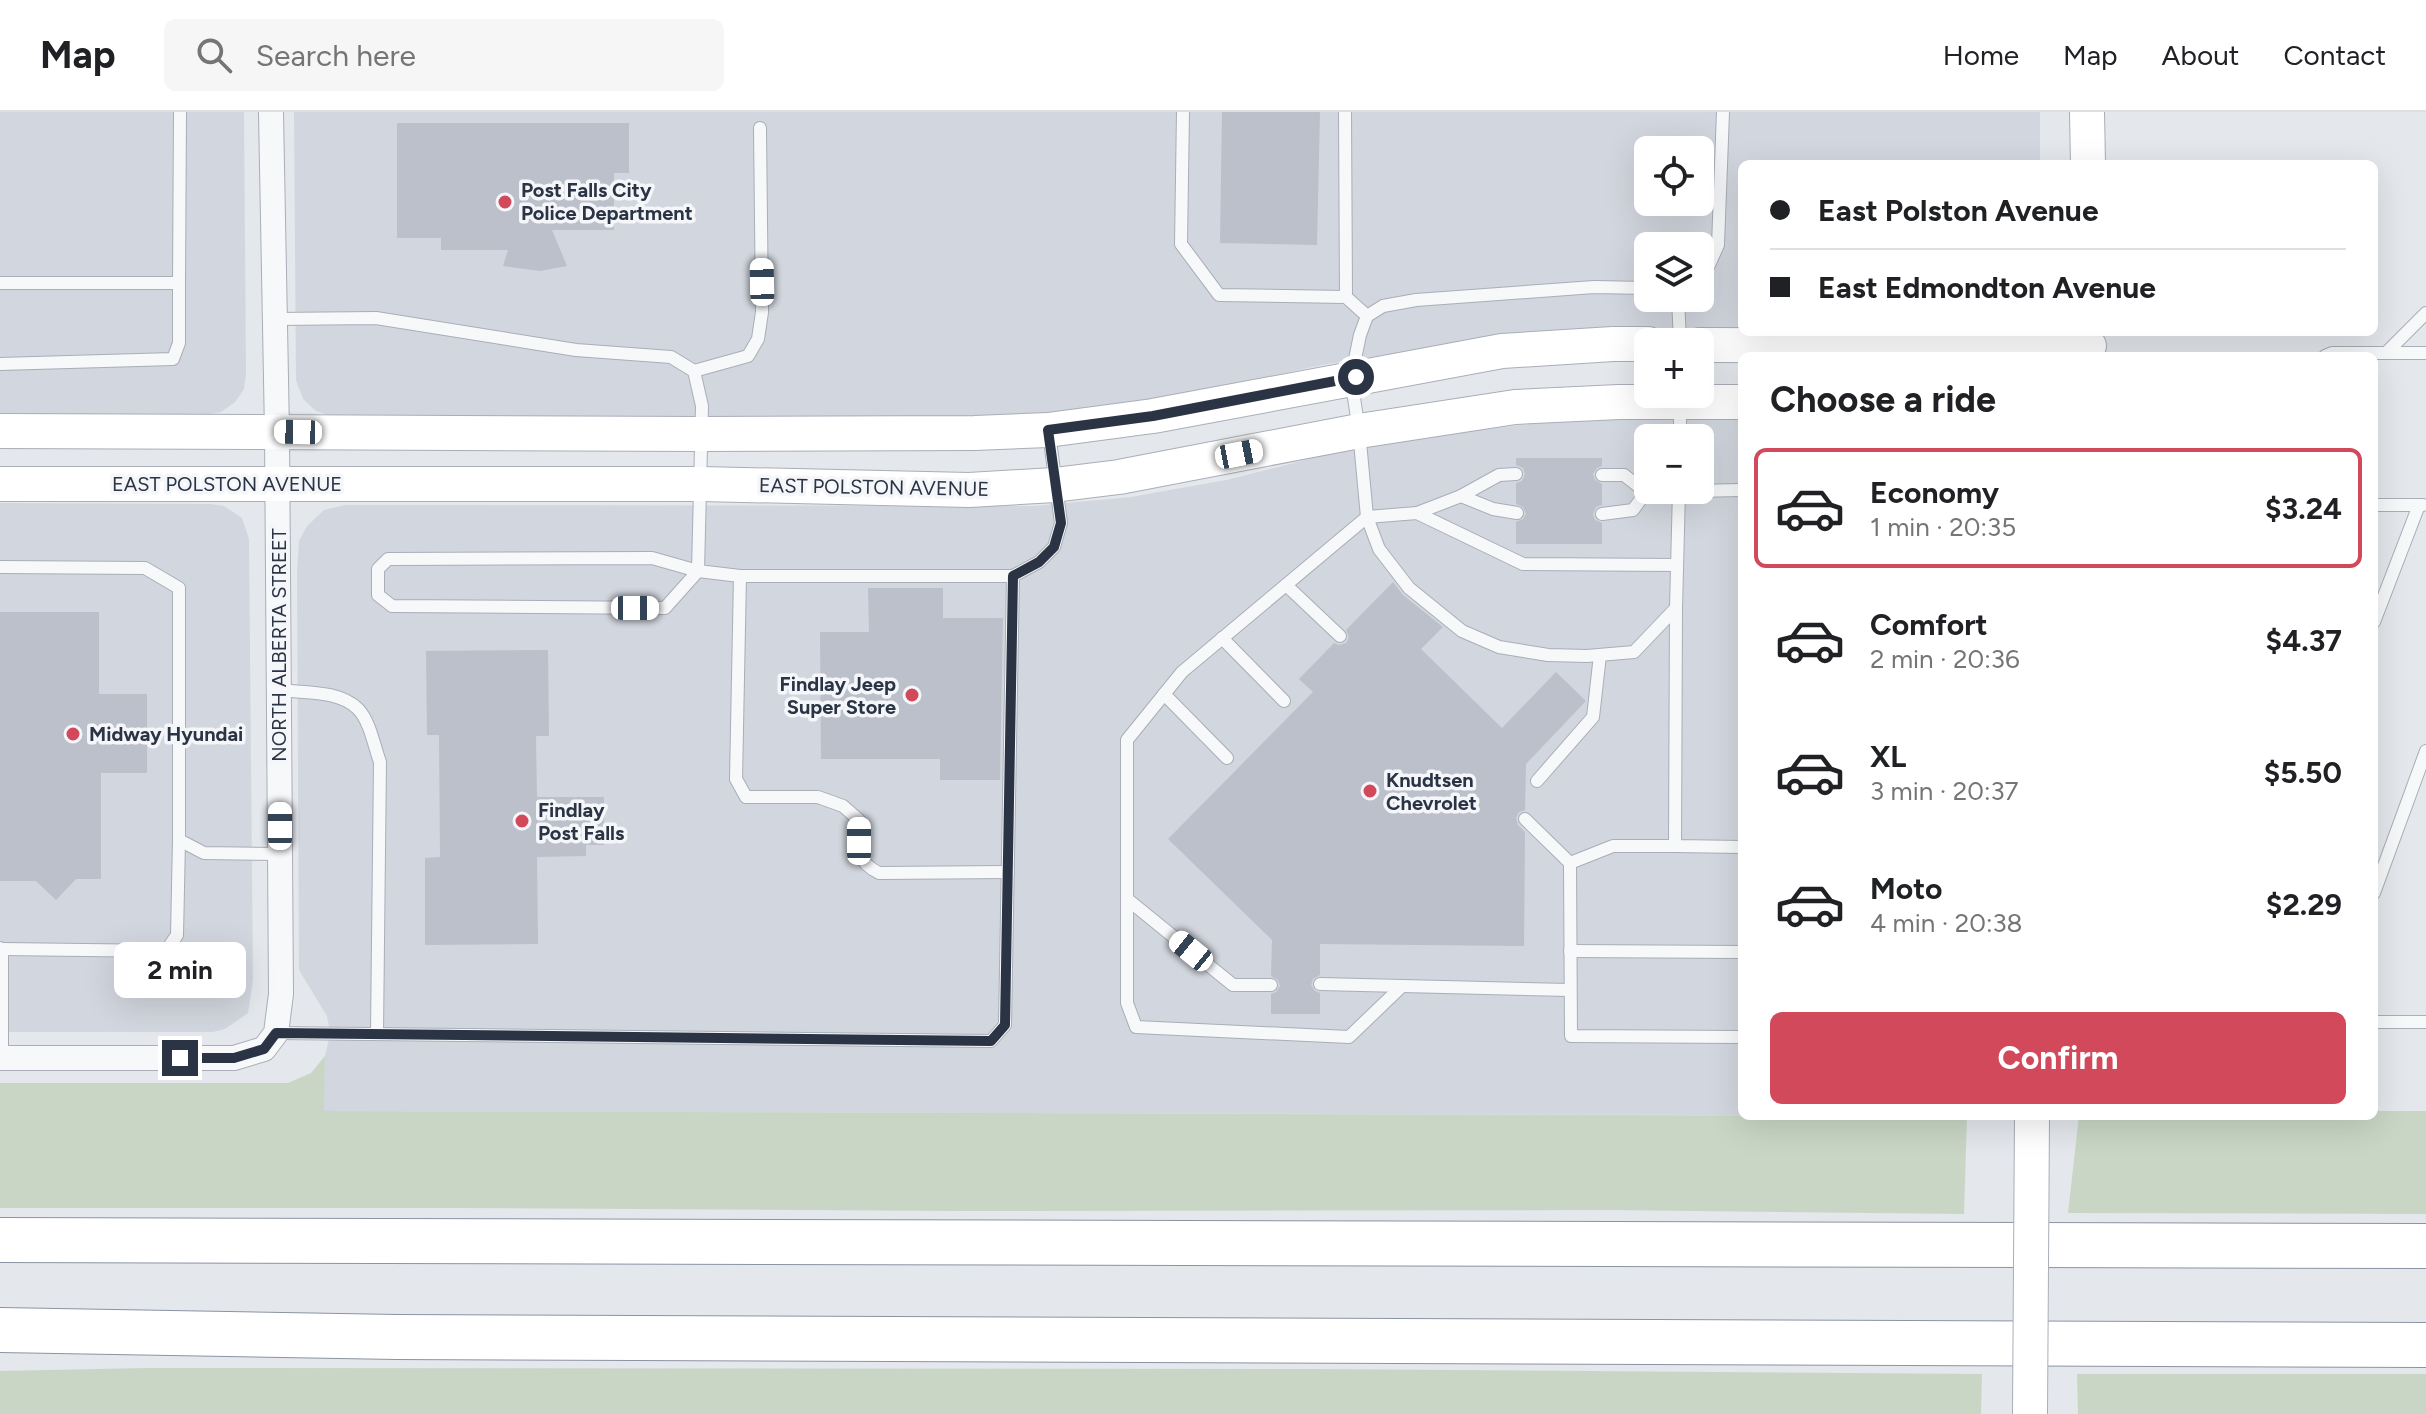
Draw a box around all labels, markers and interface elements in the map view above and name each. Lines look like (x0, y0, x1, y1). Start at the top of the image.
search box (164, 19, 724, 91)
text: Map (40, 32, 116, 78)
icon: search (192, 33, 236, 77)
text: Search here (256, 37, 416, 74)
text: Home (1943, 38, 2019, 72)
text: Map (2063, 38, 2118, 72)
text: About (2162, 38, 2239, 72)
text: Contact (2283, 38, 2386, 72)
map controls (1634, 136, 1714, 504)
button: locate (1634, 136, 1714, 216)
place label: Post Falls City Police Department (521, 178, 693, 225)
text: East Polston Avenue (1818, 192, 2099, 229)
marker: Post Falls City Police Department (496, 193, 514, 211)
button: layers (1634, 232, 1714, 312)
car (750, 258, 774, 306)
text: East Edmondton Avenue (1818, 269, 2156, 306)
button: + (1634, 328, 1714, 408)
route start (1338, 359, 1374, 395)
text: Choose a ride (1770, 378, 1996, 421)
car (274, 420, 322, 444)
button: − (1634, 424, 1714, 504)
car (1213, 438, 1265, 470)
street label: EAST POLSTON AVENUE (112, 472, 342, 496)
icon: car (1774, 472, 1846, 544)
street label: EAST POLSTON AVENUE (759, 473, 989, 501)
text: Economy (1870, 474, 1999, 511)
text: $3.24 (2265, 490, 2342, 527)
text: 1 min · 20:35 (1870, 511, 2016, 543)
street label: NORTH ALBERTA STREET (267, 528, 291, 762)
car (611, 596, 659, 620)
icon: car (1774, 604, 1846, 676)
text: Comfort (1870, 606, 1988, 643)
text: $4.37 (2266, 622, 2342, 659)
text: 2 min · 20:36 (1870, 643, 2020, 675)
place label: Findlay Jeep Super Store (780, 672, 896, 719)
marker: Findlay Jeep Super Store (903, 686, 921, 704)
place label: Midway Hyundai (89, 722, 243, 746)
marker: Midway Hyundai (64, 725, 82, 743)
icon: car (1774, 736, 1846, 808)
text: XL (1870, 738, 1906, 775)
text: $5.50 (2264, 754, 2342, 791)
place label: Knudtsen Chevrolet (1386, 768, 1477, 815)
text: 3 min · 20:37 (1870, 775, 2019, 807)
marker: Knudtsen Chevrolet (1361, 782, 1379, 800)
place label: Findlay Post Falls (538, 798, 624, 845)
car (268, 802, 292, 850)
marker: Findlay Post Falls (513, 812, 531, 830)
car (847, 817, 871, 865)
icon: car (1774, 868, 1846, 940)
text: Moto (1870, 870, 1942, 907)
text: $2.29 (2266, 886, 2342, 923)
text: 4 min · 20:38 (1870, 907, 2023, 939)
car (1165, 927, 1217, 975)
callout: 2 min (114, 942, 246, 998)
text: 2 min (147, 954, 213, 986)
button: Confirm (1770, 1012, 2346, 1104)
route end (162, 1040, 198, 1076)

